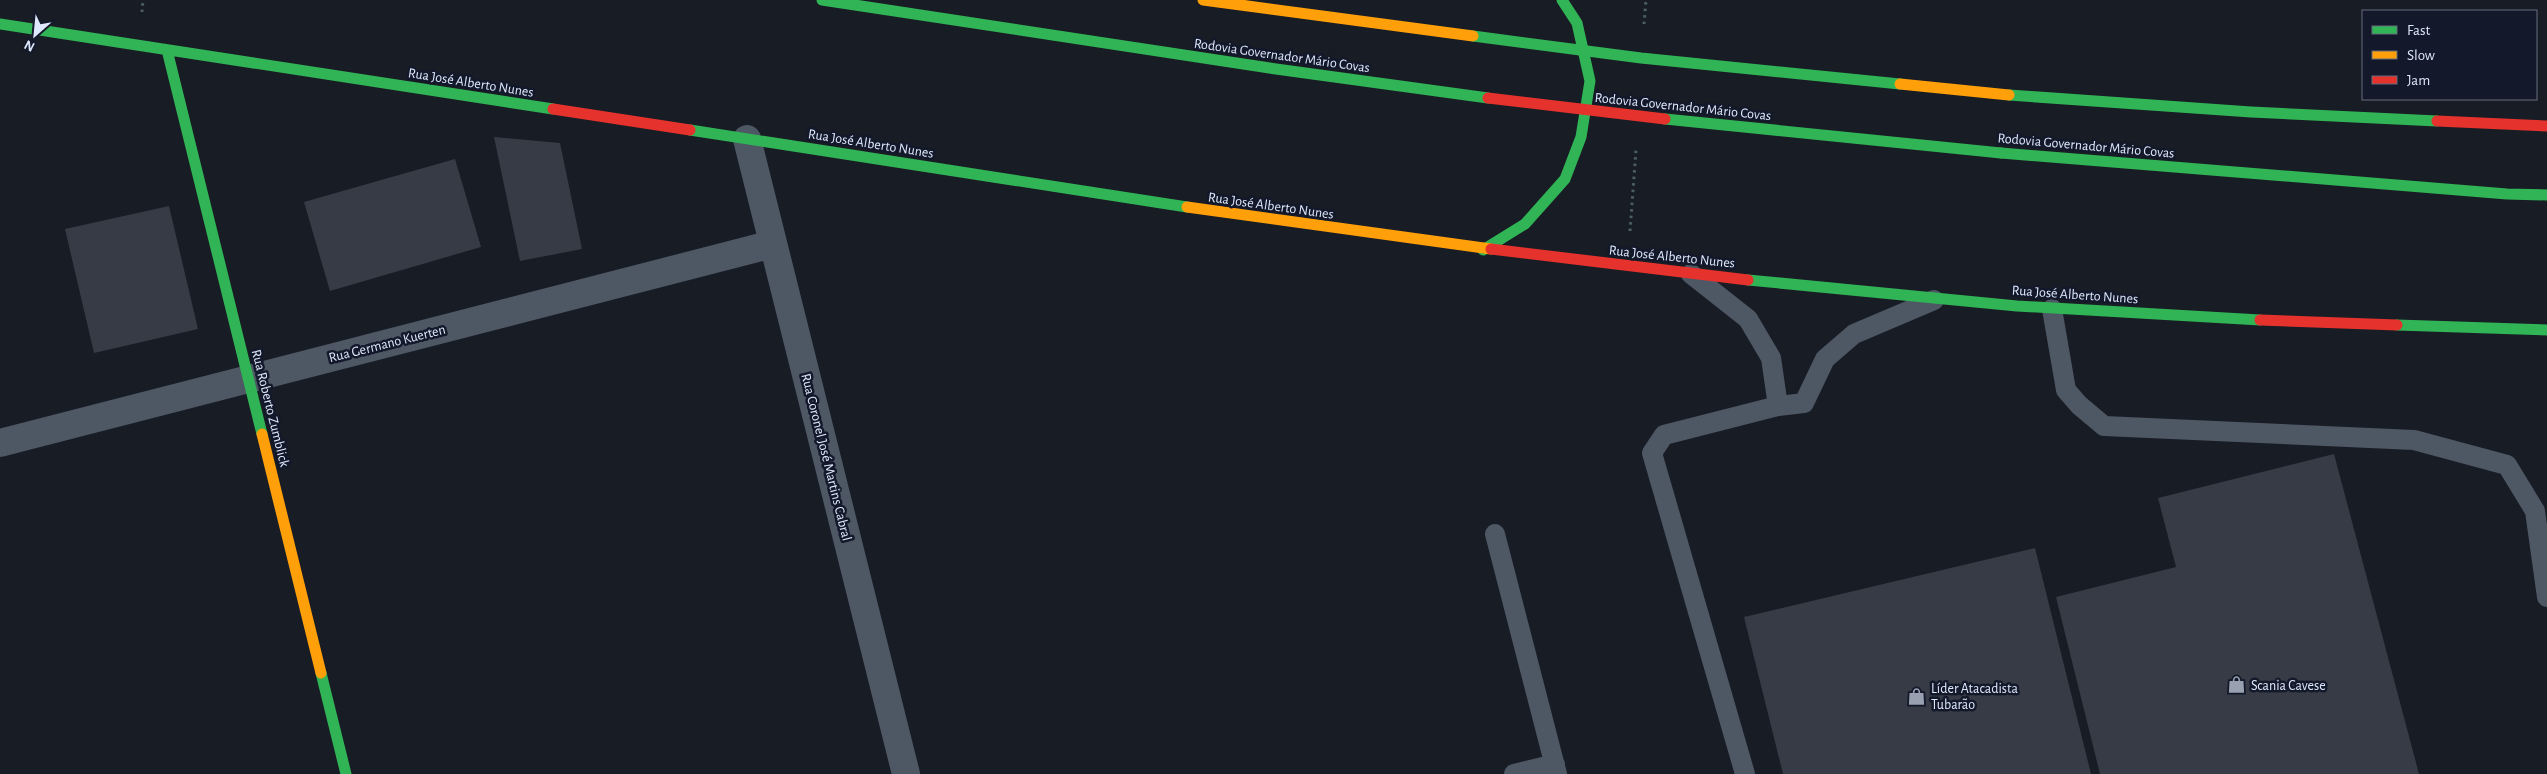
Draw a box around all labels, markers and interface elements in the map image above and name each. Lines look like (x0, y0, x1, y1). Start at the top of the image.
north arrow (10, 10, 60, 60)
legend (2362, 10, 2537, 100)
text: Fast (2407, 23, 2431, 38)
text: N (22, 37, 37, 54)
street label: Rodovia Governador Mário Covas (1193, 37, 1371, 75)
text: Slow (2407, 48, 2435, 63)
street label: Rua José Alberto Nunes (407, 66, 535, 100)
text: Jam (2407, 73, 2430, 88)
street label: Rodovia Governador Mário Covas (1594, 91, 1772, 123)
street label: Rua José Alberto Nunes (807, 127, 935, 161)
street label: Rodovia Governador Mário Covas (1997, 131, 2175, 161)
street label: Rua José Alberto Nunes (1207, 190, 1335, 222)
street label: Rua José Alberto Nunes (1608, 243, 1736, 271)
street label: Rua José Alberto Nunes (2011, 284, 2139, 306)
street label: Rua Germano Kuerten (327, 323, 447, 365)
street label: Rua Roberto Zumblick (249, 348, 292, 469)
street label: Rua Coronel José Martins Cabral (798, 372, 854, 542)
shop icon: Scania Cavese (2227, 675, 2247, 695)
place label: Scania Cavese (2251, 679, 2326, 693)
place label: Líder Atacadista Tubarão (1931, 682, 2018, 712)
shop icon: Líder Atacadista Tubarão (1907, 686, 1927, 706)

